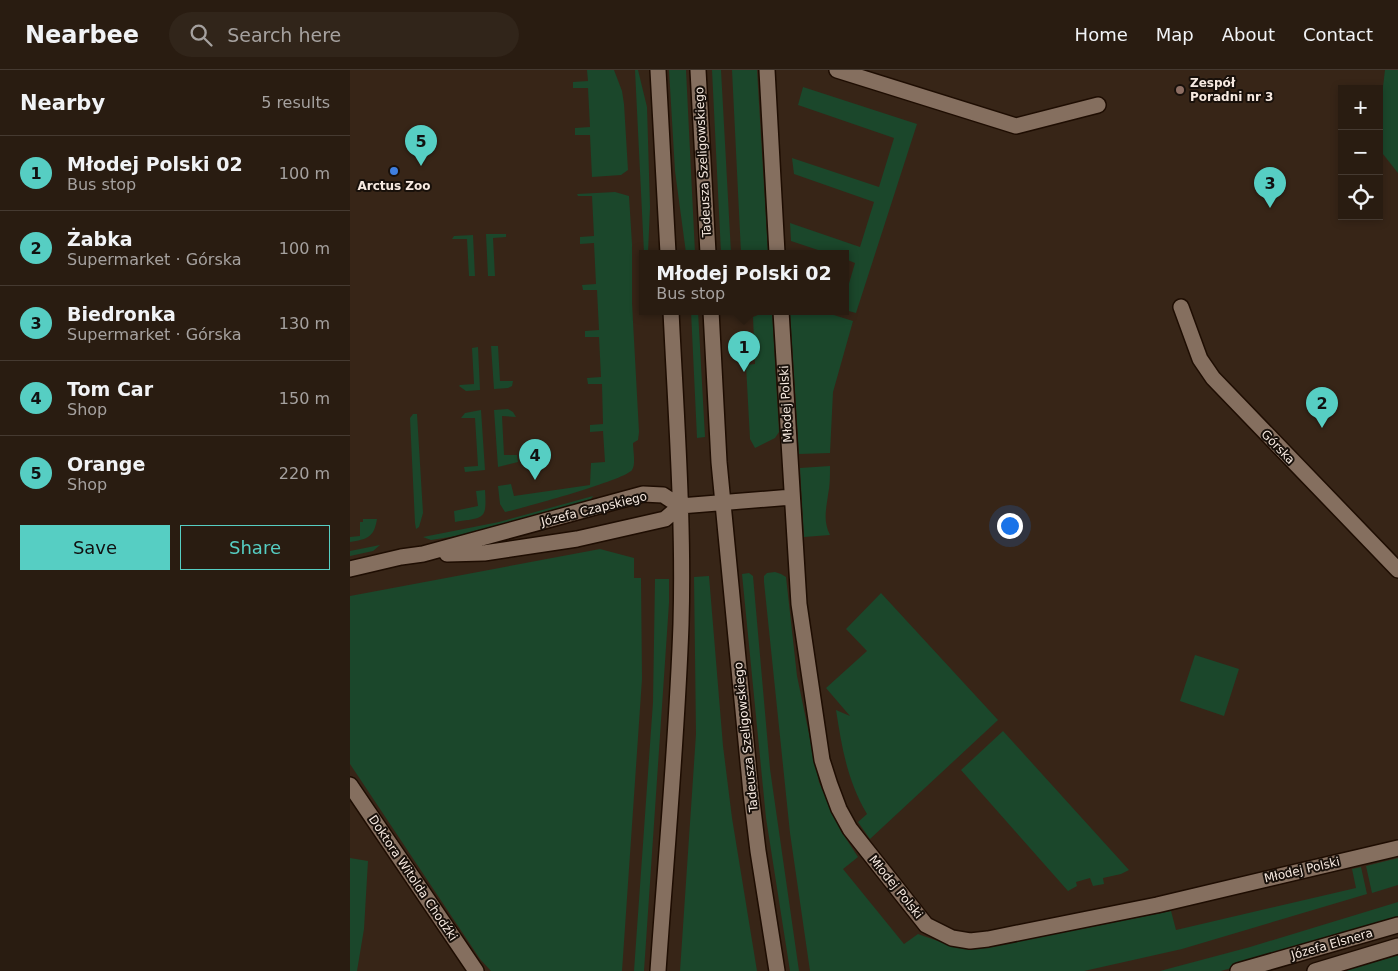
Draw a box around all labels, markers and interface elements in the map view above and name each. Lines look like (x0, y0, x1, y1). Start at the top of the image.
search box (169, 12, 519, 57)
text: Nearbee (25, 21, 139, 49)
icon: search (187, 21, 215, 49)
text: Search here (227, 24, 341, 46)
text: Home (1075, 24, 1128, 45)
text: Map (1156, 24, 1194, 45)
text: About (1222, 24, 1275, 45)
text: Contact (1303, 24, 1373, 45)
place label: Zespół Poradni nr 3 (1190, 76, 1273, 104)
marker: Zespół Poradni nr 3 (1174, 84, 1186, 96)
map controls (1338, 85, 1383, 220)
button: + (1338, 85, 1383, 130)
street label: Tadeusza Szeligowskiego (692, 86, 714, 239)
text: Nearby (20, 91, 105, 115)
text: 5 results (261, 93, 330, 112)
pin: 5 (405, 125, 437, 166)
button: − (1338, 130, 1383, 175)
text: Młodej Polski 02 (67, 153, 243, 175)
text: 1 (30, 164, 42, 183)
text: 100 m (279, 164, 330, 183)
marker: Arctus Zoo (388, 165, 400, 177)
pin: 3 (1254, 167, 1286, 208)
text: Bus stop (67, 175, 136, 194)
button: locate (1338, 175, 1383, 220)
place label: Arctus Zoo (357, 179, 431, 193)
text: Żabka (67, 228, 133, 250)
text: 2 (30, 239, 42, 258)
text: 100 m (279, 239, 330, 258)
text: Supermarket · Górska (67, 250, 242, 269)
popup (639, 250, 849, 315)
text: Młodej Polski 02 (656, 262, 832, 284)
text: Bus stop (656, 284, 725, 303)
text: Biedronka (67, 303, 176, 325)
text: 3 (30, 314, 42, 333)
text: 130 m (279, 314, 330, 333)
text: Supermarket · Górska (67, 325, 242, 344)
pin: 1 (728, 331, 760, 372)
street label: Młodej Polski (777, 365, 795, 443)
text: Tom Car (67, 378, 153, 400)
pin: 2 (1306, 387, 1338, 428)
text: 4 (30, 389, 42, 408)
text: 150 m (279, 389, 330, 408)
text: Shop (67, 400, 107, 419)
street label: Górska (1258, 427, 1298, 467)
pin: 4 (519, 439, 551, 480)
text: Orange (67, 453, 145, 475)
text: 5 (30, 464, 42, 483)
text: 220 m (279, 464, 330, 483)
text: Shop (67, 475, 107, 494)
street label: Józefa Czapskiego (539, 489, 648, 529)
your location (997, 513, 1023, 539)
button: Save (20, 525, 170, 570)
button: Share (180, 525, 330, 570)
street label: Tadeusza Szeligowskiego (731, 661, 761, 814)
street label: Doktora Witolda Chodźki (366, 813, 460, 943)
street label: Młodej Polski (866, 853, 926, 921)
street label: Młodej Polski (1263, 854, 1341, 886)
street label: Józefa Elsnera (1289, 926, 1374, 963)

